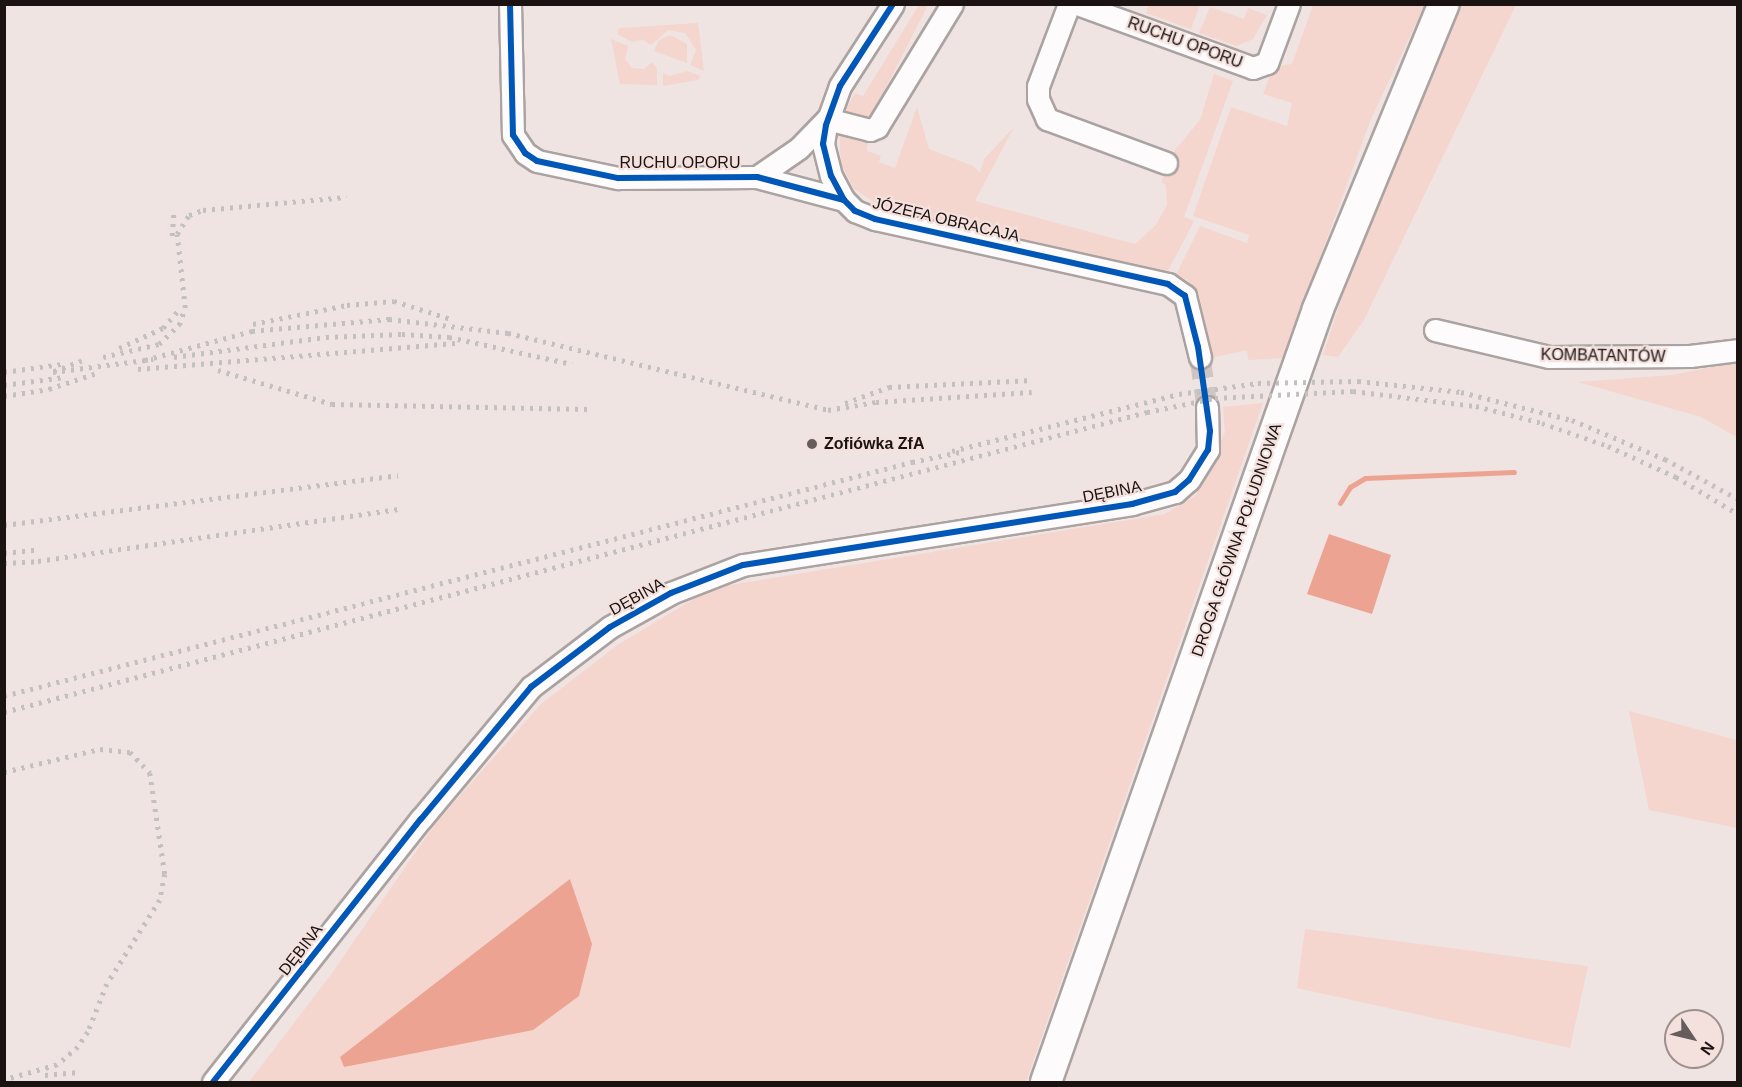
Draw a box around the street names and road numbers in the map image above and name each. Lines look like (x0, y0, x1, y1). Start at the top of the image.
street label: RUCHU OPORU (1125, 13, 1245, 73)
street label: RUCHU OPORU (620, 153, 740, 173)
street label: JÓZEFA OBRACAJA (870, 194, 1022, 246)
street label: KOMBATANTÓW (1540, 345, 1666, 367)
street label: DROGA GŁÓWNA POŁUDNIOWA (1188, 420, 1286, 660)
street label: DĘBINA (1081, 477, 1143, 507)
street label: DĘBINA (606, 574, 668, 620)
street label: DĘBINA (275, 921, 327, 979)

